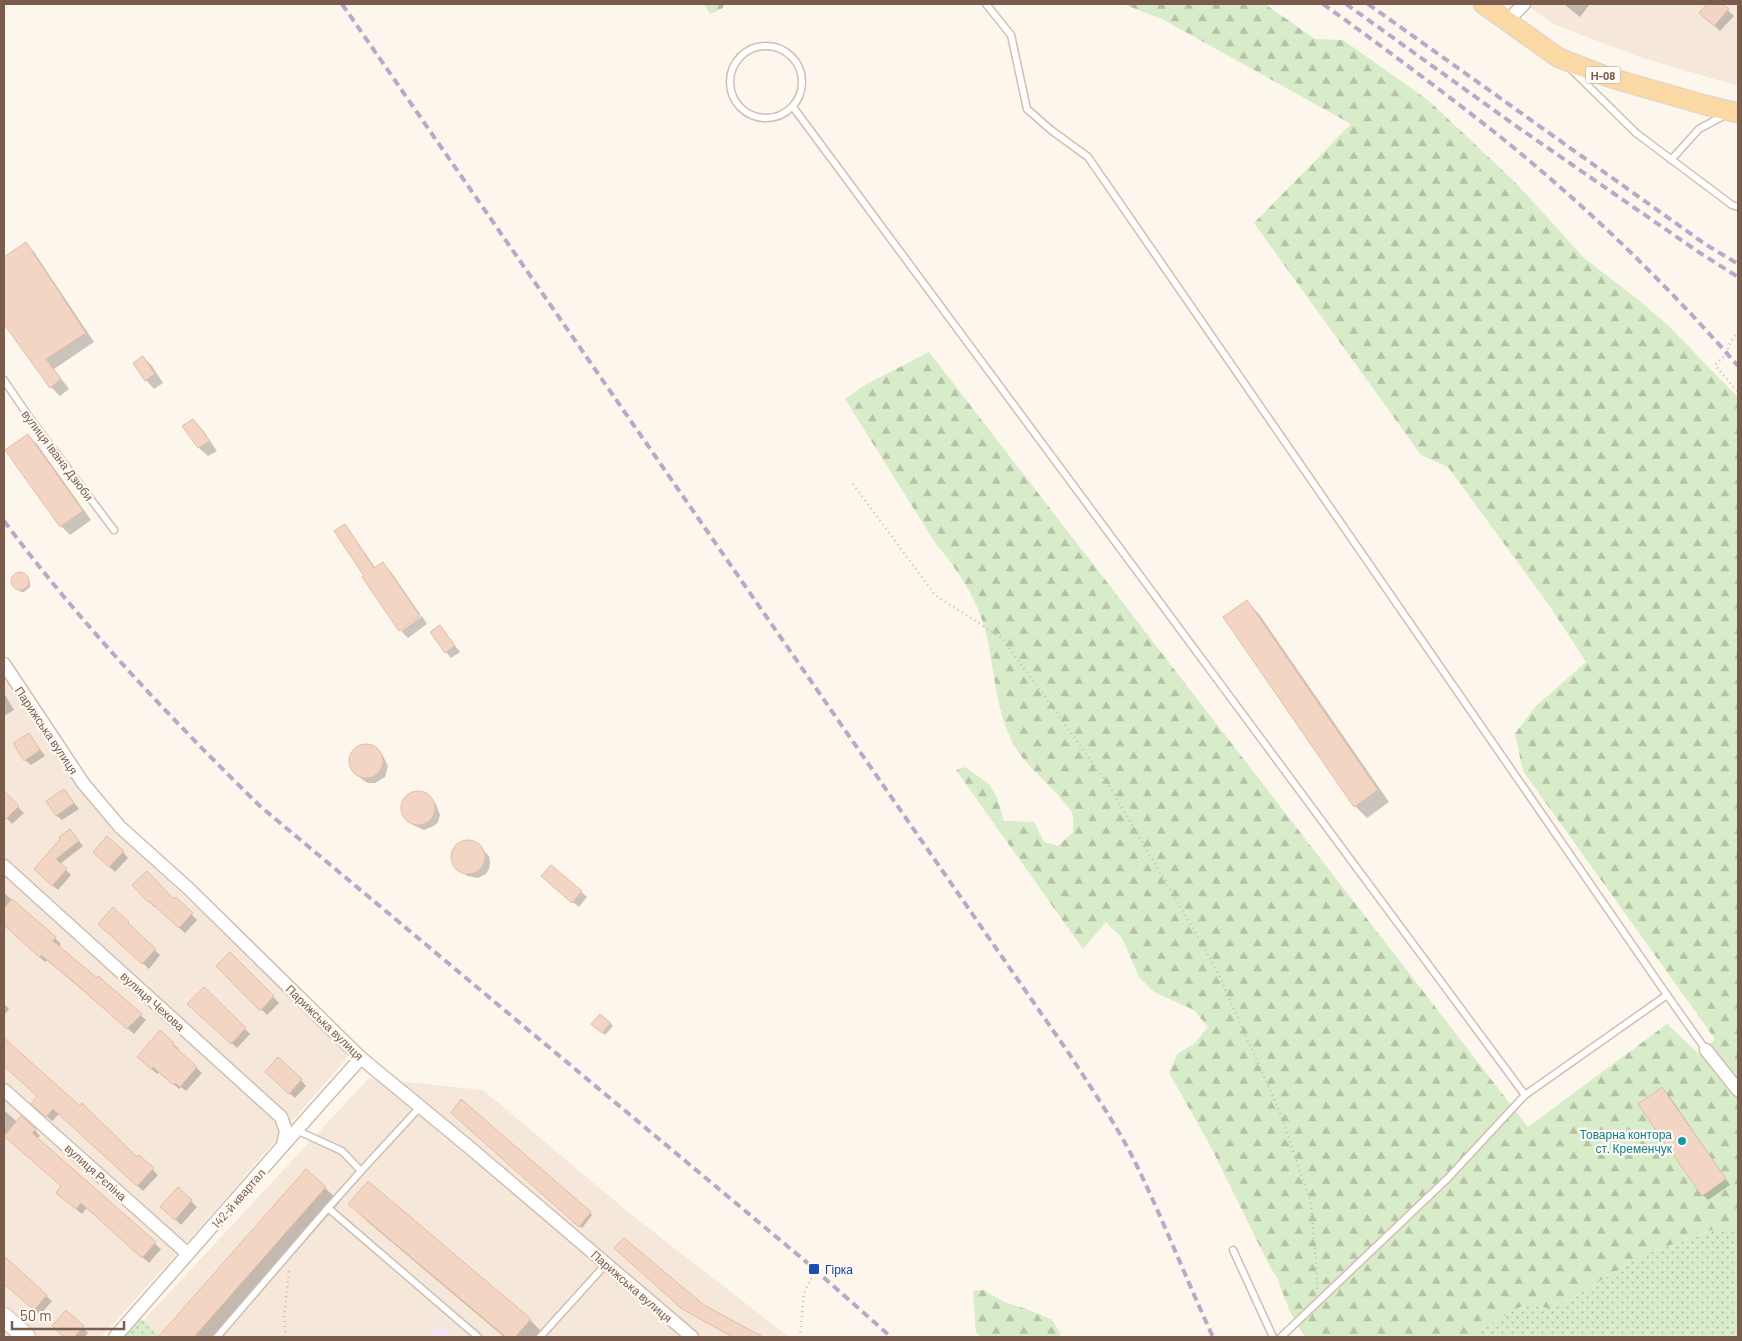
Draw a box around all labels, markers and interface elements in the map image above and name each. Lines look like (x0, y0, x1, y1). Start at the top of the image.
road number: Н-08 (1586, 66, 1620, 84)
street label: вулиця Івана Дзюби (19, 407, 97, 504)
street label: Парижська вулиця (12, 684, 81, 777)
street label: вулиця Чехова (117, 969, 188, 1034)
street label: Парижська вулиця (283, 981, 367, 1063)
place label: Товарна контора ст. Кременчук (1580, 1127, 1673, 1156)
marker: Товарна контора ст. Кременчук (1676, 1135, 1688, 1147)
street label: вулиця Рєпіна (62, 1141, 130, 1204)
street label: 142-й квартал (208, 1165, 269, 1231)
street label: Парижська вулиця (588, 1247, 675, 1326)
marker: Гірка (807, 1262, 821, 1276)
place label: Гірка (825, 1262, 853, 1277)
scale bar (12, 1298, 125, 1330)
text: 50 m (20, 1306, 52, 1324)

